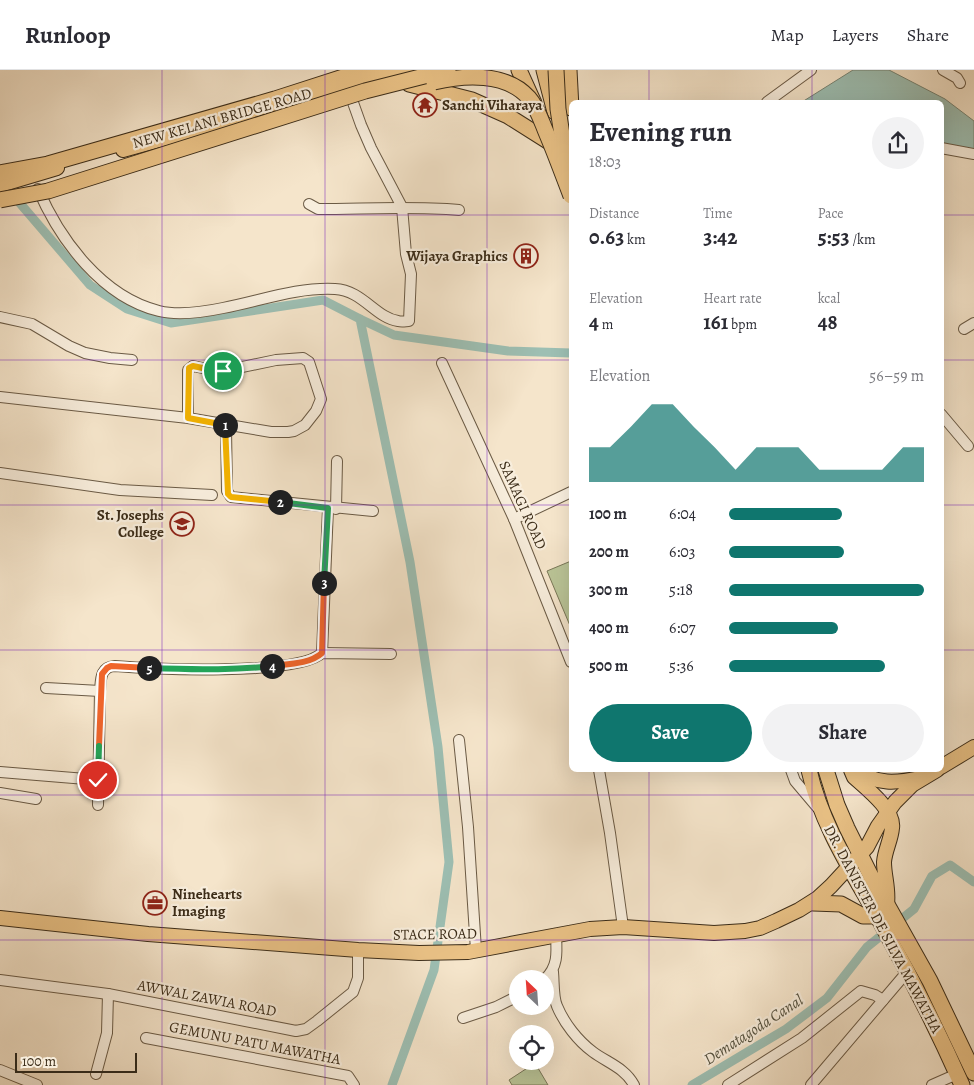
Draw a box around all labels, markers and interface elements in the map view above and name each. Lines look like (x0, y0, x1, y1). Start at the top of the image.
text: Runloop (25, 19, 111, 51)
text: Map (771, 23, 804, 47)
text: Layers (832, 23, 879, 47)
text: Share (907, 23, 949, 47)
street label: NEW KELANI BRIDGE ROAD (130, 83, 314, 153)
temple icon: Sanchi Viharaya (412, 92, 438, 118)
place label: Sanchi Viharaya (442, 95, 543, 115)
text: Evening run (589, 113, 732, 151)
button: share (872, 117, 924, 169)
text: 18:03 (589, 151, 621, 173)
text: Distance (589, 204, 639, 223)
text: Time (703, 204, 732, 223)
text: Pace (818, 204, 844, 223)
text: 0.63 (589, 223, 624, 251)
text: 3:42 (703, 223, 737, 251)
text: 5:53 (818, 223, 850, 251)
text: km (624, 230, 646, 249)
text: /km (850, 230, 876, 249)
building icon: Wijaya Graphics (513, 243, 539, 269)
place label: Wijaya Graphics (405, 246, 508, 266)
text: Elevation (589, 289, 643, 308)
text: Heart rate (703, 289, 762, 308)
text: kcal (818, 289, 840, 308)
text: 4 (589, 308, 599, 336)
text: 161 (703, 308, 728, 336)
text: 48 (818, 308, 838, 336)
text: m (599, 315, 613, 334)
text: bpm (728, 315, 757, 334)
pin (202, 350, 244, 392)
icon: arrive (209, 357, 237, 385)
text: Elevation (589, 365, 650, 387)
text: 56–59 m (869, 365, 924, 387)
pin: 1 (212, 412, 238, 438)
text: 1 (223, 416, 228, 435)
street label: SAMAGI ROAD (495, 458, 551, 552)
pin: 2 (268, 490, 292, 514)
text: 2 (277, 493, 284, 512)
text: 100 m (589, 503, 627, 525)
text: 6:04 (669, 503, 696, 525)
place label: St. Josephs College (97, 505, 164, 542)
school or university icon: St. Josephs College (169, 511, 195, 537)
text: 200 m (589, 541, 629, 563)
text: 6:03 (669, 541, 695, 563)
pin: 3 (312, 570, 336, 596)
text: 3 (321, 574, 328, 593)
text: 300 m (589, 579, 628, 601)
text: 5:18 (669, 579, 693, 601)
text: 400 m (589, 617, 629, 639)
text: 6:07 (669, 617, 695, 639)
pin: 4 (260, 654, 284, 678)
text: 500 m (589, 655, 628, 677)
text: 5:36 (669, 655, 694, 677)
pin: 5 (136, 656, 162, 680)
text: 4 (269, 657, 276, 676)
text: 5 (147, 659, 152, 678)
button: Save (589, 704, 752, 762)
button: Share (762, 704, 924, 762)
pin (77, 759, 119, 801)
icon: check (84, 766, 112, 794)
street label: DR. DANISTER DE SILVA MAWATHA (819, 821, 947, 1037)
place label: Ninehearts Imaging (172, 884, 242, 921)
office icon: Ninehearts Imaging (142, 890, 168, 916)
street label: STACE ROAD (393, 923, 477, 945)
north arrow (509, 970, 554, 1015)
map controls (509, 970, 554, 1070)
street label: AWWAL ZAWIA ROAD (135, 975, 278, 1021)
water label: Dematagoda Canal (700, 989, 808, 1070)
street label: GEMUNU PATU MAWATHA (168, 1017, 343, 1069)
button: locate (509, 1025, 554, 1070)
scale bar (15, 1050, 138, 1073)
text: 100 m (22, 1052, 56, 1071)

